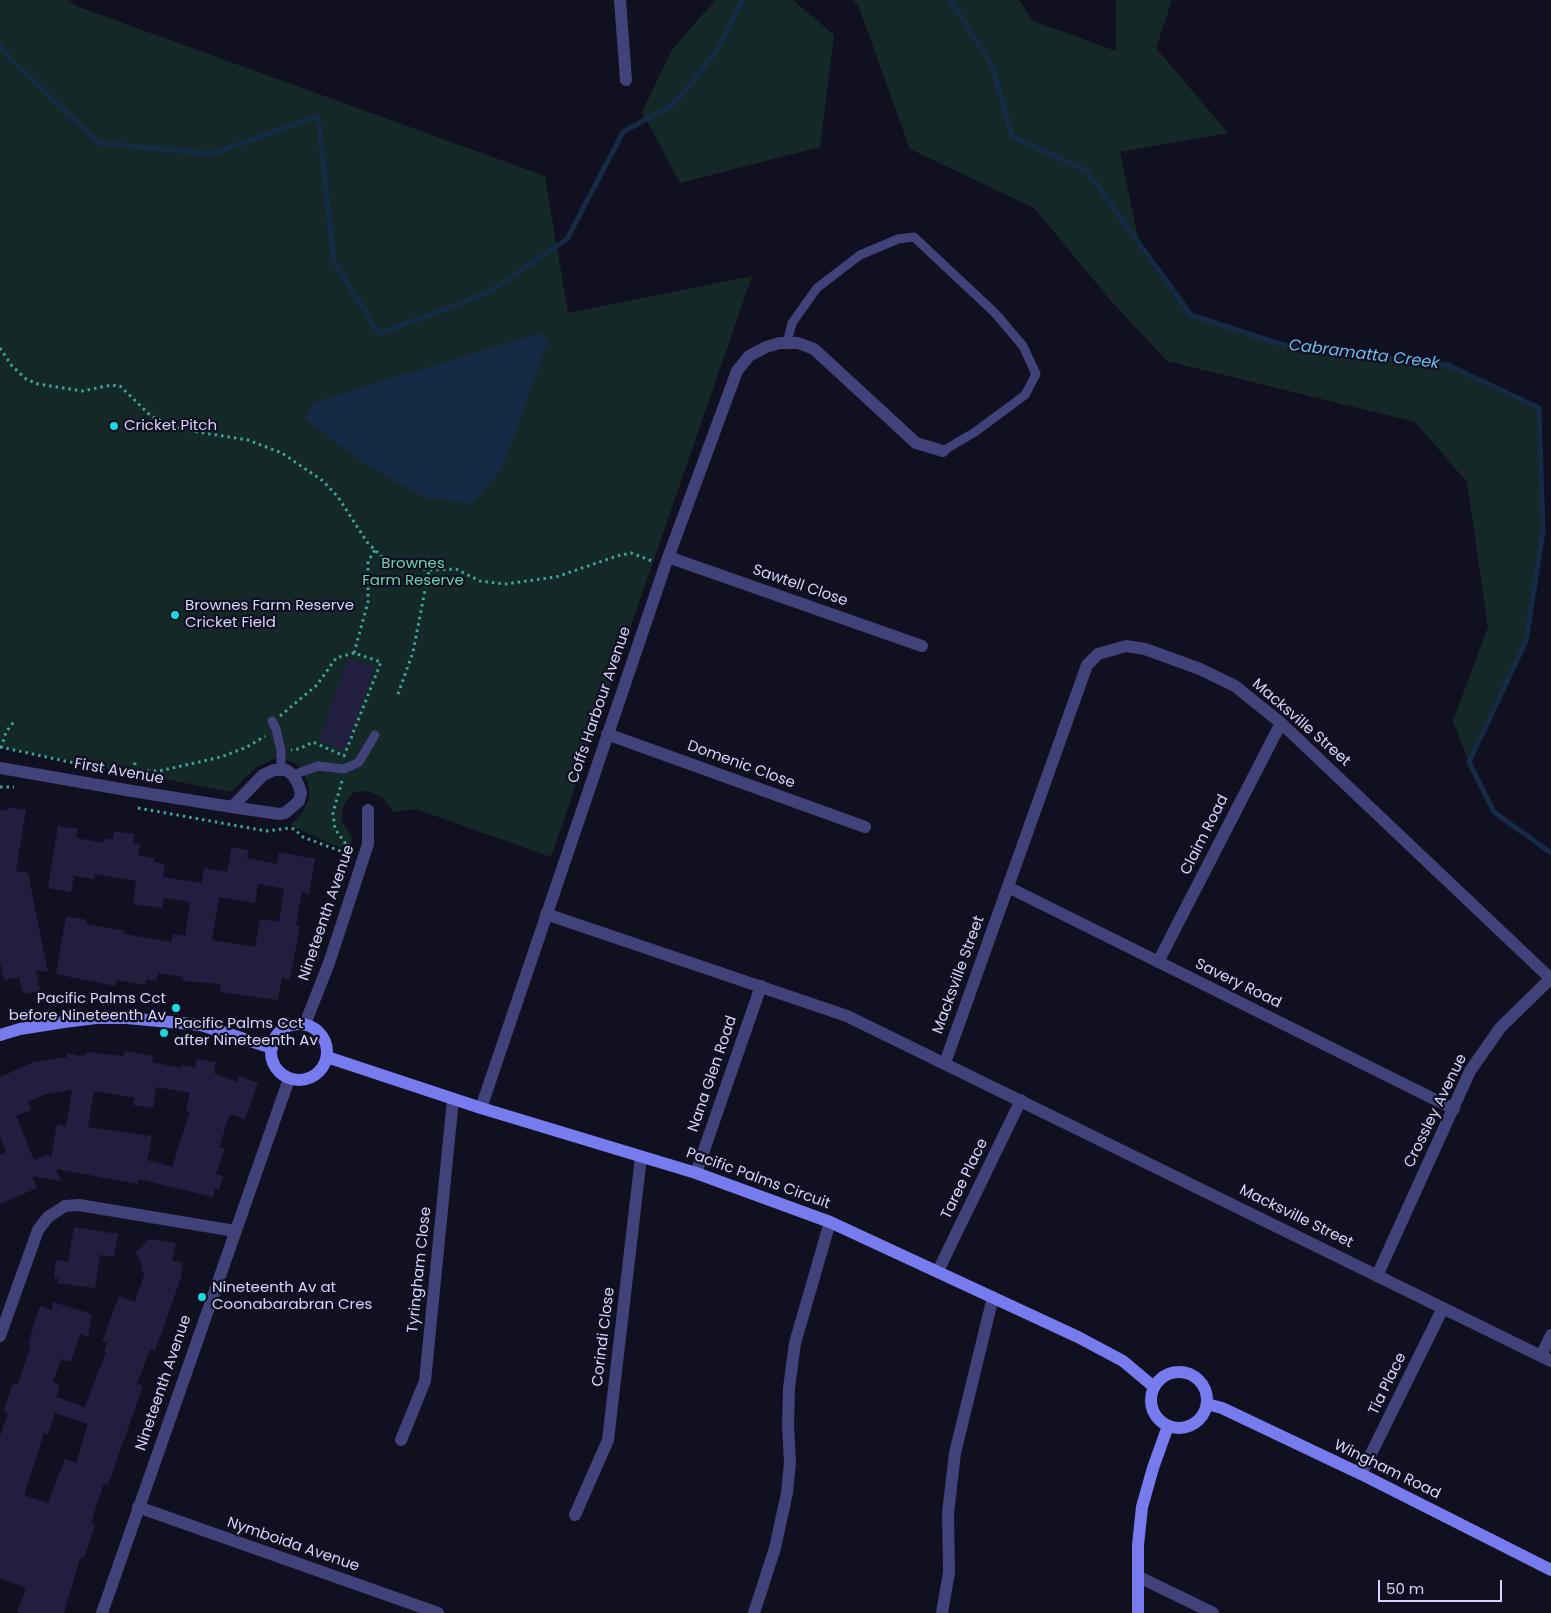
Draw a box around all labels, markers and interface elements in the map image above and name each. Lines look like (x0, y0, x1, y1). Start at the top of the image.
water label: Cabramatta Creek (1288, 336, 1440, 374)
place label: Cricket Pitch (124, 417, 217, 435)
marker: Cricket Pitch (108, 420, 120, 432)
park label: Brownes Farm Reserve (362, 555, 464, 590)
street label: Sawtell Close (750, 561, 850, 611)
place label: Brownes Farm Reserve Cricket Field (185, 597, 354, 632)
marker: Brownes Farm Reserve Cricket Field (169, 609, 181, 621)
street label: Coffs Harbour Avenue (565, 624, 635, 786)
street label: Macksville Street (1248, 675, 1354, 771)
street label: Domenic Close (685, 737, 797, 793)
street label: First Avenue (73, 755, 165, 789)
street label: Claim Road (1177, 792, 1233, 878)
street label: Nineteenth Avenue (295, 843, 359, 983)
street label: Macksville Street (929, 913, 989, 1037)
street label: Savery Road (1192, 955, 1284, 1013)
place label: Pacific Palms Cct before Nineteenth Av (9, 990, 166, 1025)
marker: Pacific Palms Cct before Nineteenth Av (170, 1002, 182, 1014)
street label: Nana Glen Road (685, 1014, 741, 1134)
place label: Pacific Palms Cct after Nineteenth Av (174, 1015, 318, 1050)
marker: Pacific Palms Cct after Nineteenth Av (158, 1027, 170, 1039)
street label: Crossley Avenue (1401, 1051, 1471, 1171)
street label: Taree Place (938, 1136, 992, 1222)
street label: Pacific Palms Circuit (684, 1145, 832, 1213)
street label: Macksville Street (1236, 1182, 1356, 1252)
street label: Tyringham Close (404, 1206, 436, 1334)
place label: Nineteenth Av at Coonabarabran Cres (212, 1279, 372, 1314)
street label: Corindi Close (589, 1286, 619, 1388)
marker: Nineteenth Av at Coonabarabran Cres (196, 1291, 208, 1303)
street label: Nineteenth Avenue (132, 1313, 196, 1453)
street label: Tia Place (1365, 1350, 1411, 1418)
street label: Wingham Road (1331, 1436, 1443, 1504)
street label: Nymboida Avenue (225, 1514, 361, 1576)
scale bar (1381, 1570, 1505, 1602)
text: 50 m (1386, 1578, 1424, 1599)

